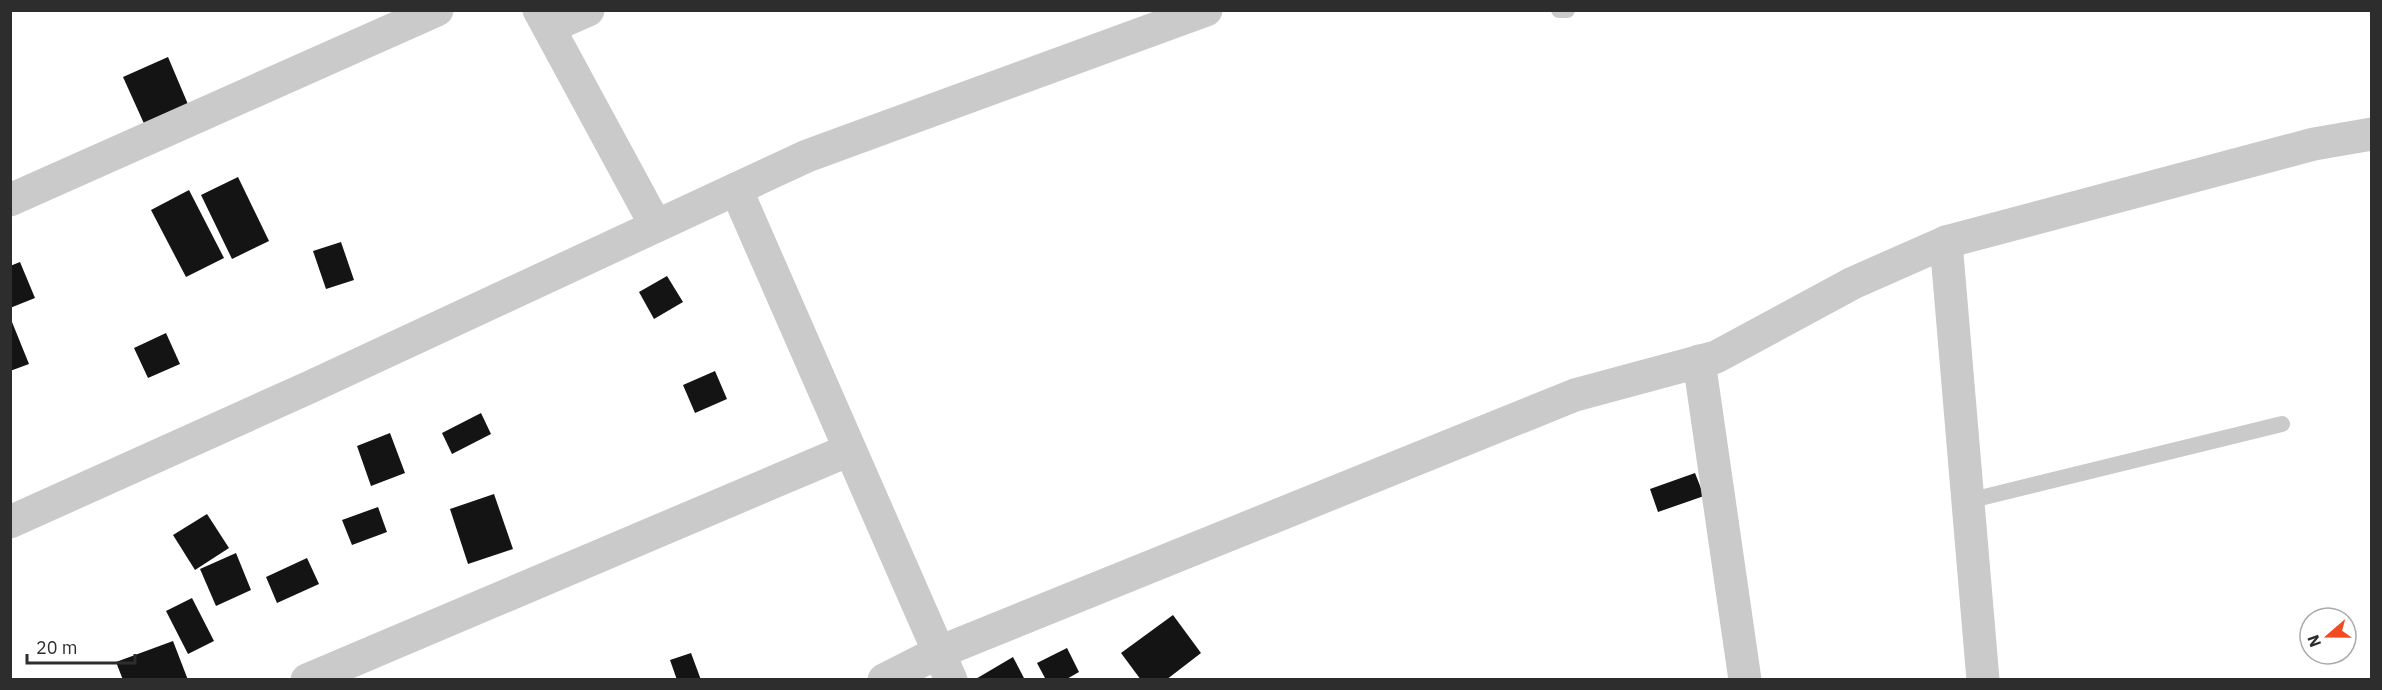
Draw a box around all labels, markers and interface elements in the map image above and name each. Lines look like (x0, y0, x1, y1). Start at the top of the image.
north arrow (2298, 606, 2358, 666)
scale bar (27, 627, 135, 665)
text: N (2303, 632, 2325, 650)
text: 20 m (36, 636, 78, 659)

